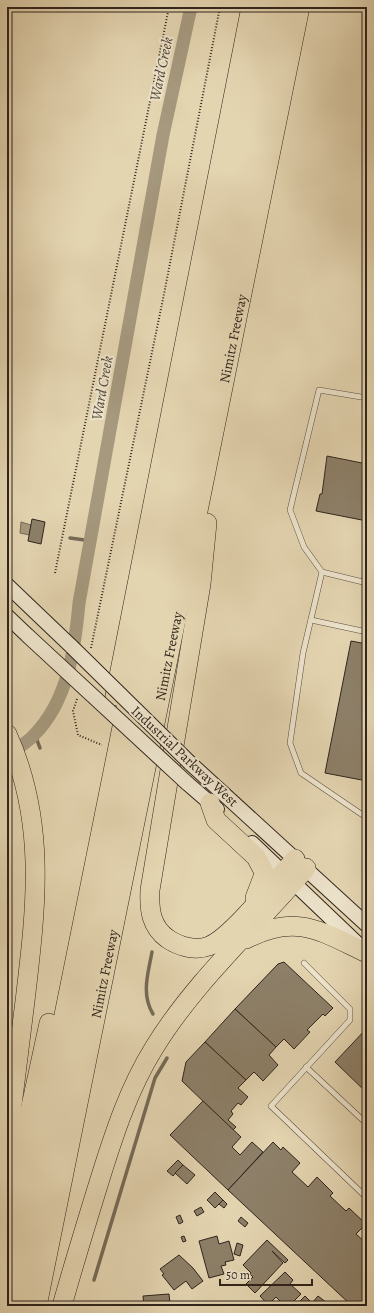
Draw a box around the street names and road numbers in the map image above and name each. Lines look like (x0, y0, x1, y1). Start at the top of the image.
street label: Nimitz Freeway (215, 292, 252, 385)
street label: Nimitz Freeway (151, 609, 187, 702)
street label: Industrial Parkway West (127, 702, 242, 811)
street label: Nimitz Freeway (86, 927, 123, 1020)

